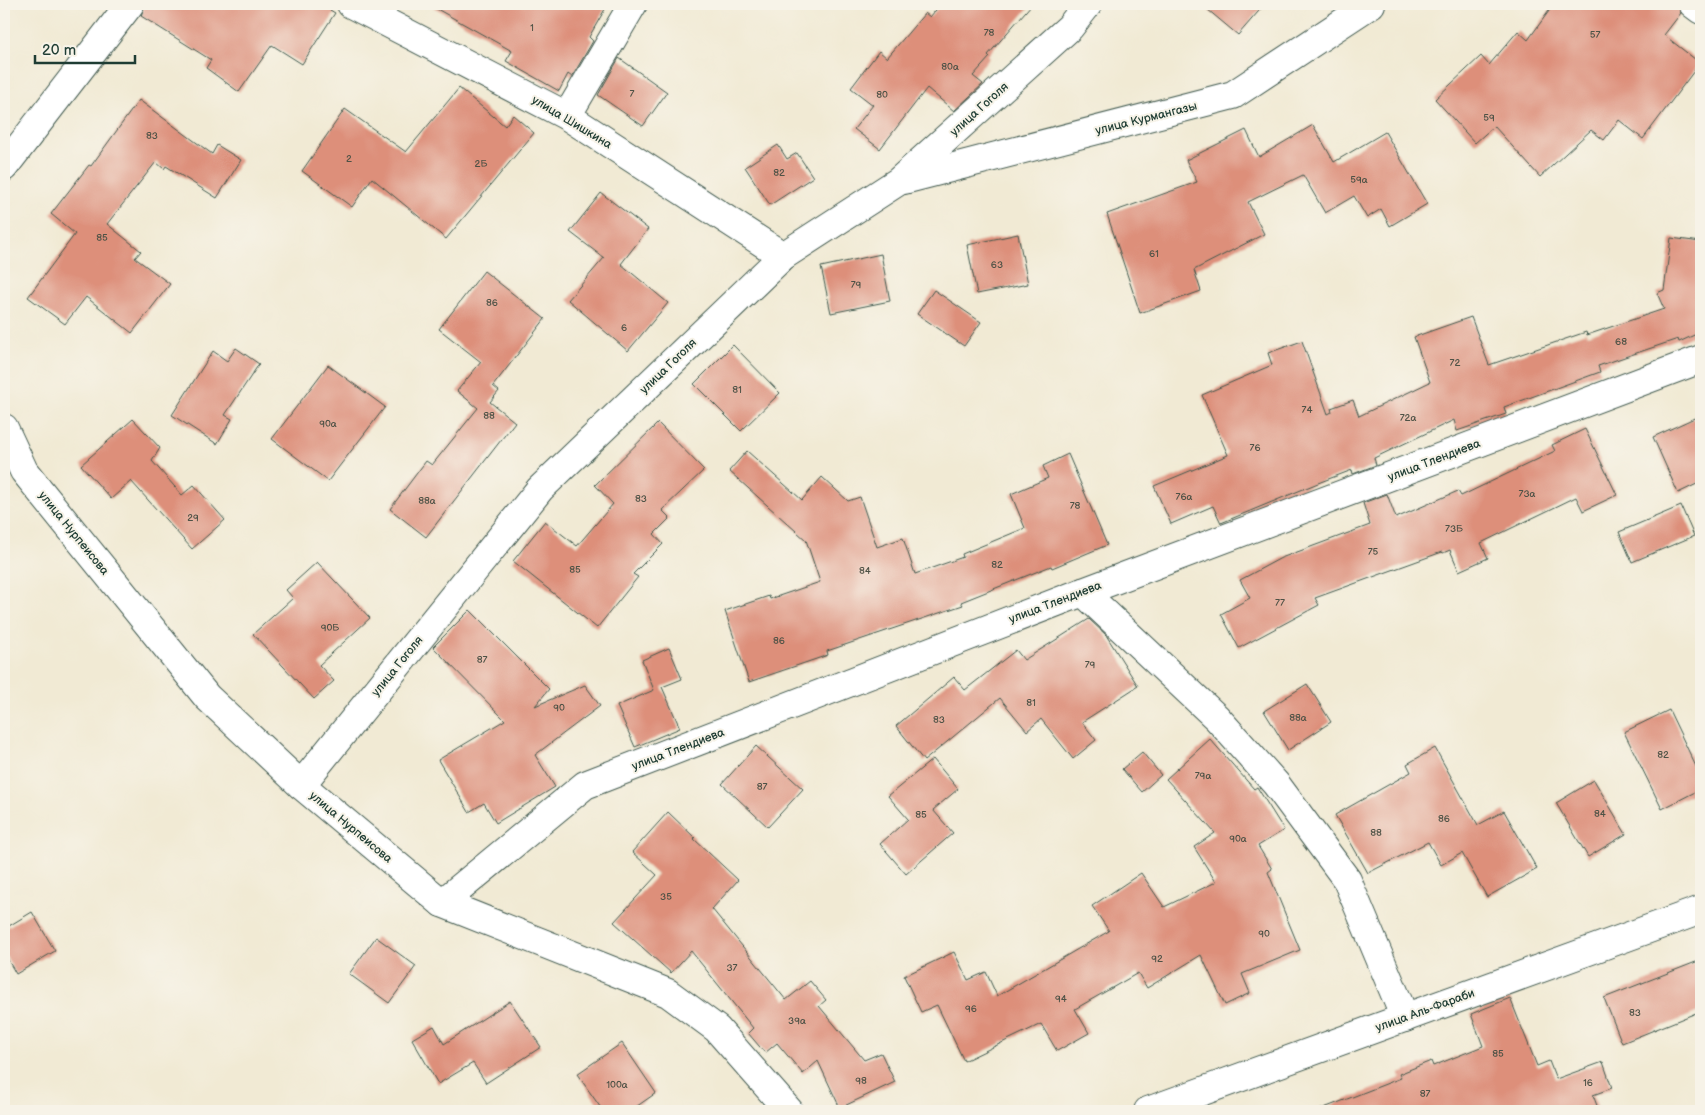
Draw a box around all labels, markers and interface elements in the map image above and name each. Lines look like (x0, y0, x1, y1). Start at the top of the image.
house number: 1 (530, 22, 534, 34)
house number: 78 (984, 27, 995, 39)
house number: 57 (1590, 29, 1600, 41)
scale bar (35, 32, 135, 64)
text: 20 m (42, 41, 76, 60)
house number: 80а (941, 61, 959, 73)
street label: улица Гоголя (947, 79, 1012, 139)
house number: 7 (630, 88, 635, 100)
house number: 80 (876, 89, 888, 101)
street label: улица Шишкина (529, 93, 615, 152)
street label: улица Курмангазы (1094, 99, 1198, 138)
house number: 59 (1483, 112, 1495, 124)
house number: 83 (146, 130, 158, 142)
house number: 2 (346, 153, 352, 165)
house number: 2Б (475, 158, 487, 170)
house number: 82 (773, 167, 785, 179)
house number: 59а (1350, 174, 1368, 186)
house number: 85 (96, 232, 108, 244)
house number: 61 (1149, 248, 1159, 260)
house number: 63 (991, 259, 1003, 271)
house number: 79 (851, 279, 862, 291)
house number: 86 (486, 297, 498, 309)
house number: 6 (621, 322, 627, 334)
street label: улица Гоголя (637, 335, 700, 397)
house number: 68 (1615, 336, 1627, 348)
house number: 72 (1450, 357, 1461, 369)
house number: 81 (732, 384, 742, 396)
house number: 74 (1301, 404, 1313, 416)
house number: 88 (483, 410, 495, 422)
house number: 72а (1400, 412, 1416, 424)
house number: 90а (319, 418, 337, 430)
street label: улица Тлендиева (1386, 436, 1483, 485)
house number: 76 (1249, 442, 1261, 454)
street label: улица Нурпеисова (35, 488, 112, 578)
house number: 73а (1519, 488, 1536, 500)
house number: 76а (1176, 491, 1193, 503)
house number: 83 (635, 493, 647, 505)
house number: 88а (418, 495, 436, 507)
house number: 78 (1070, 500, 1081, 512)
house number: 29 (187, 512, 199, 524)
house number: 73Б (1445, 523, 1463, 535)
house number: 75 (1368, 546, 1379, 558)
house number: 82 (991, 559, 1003, 571)
house number: 85 (569, 564, 581, 576)
house number: 84 (859, 565, 871, 577)
street label: улица Тлендиева (1007, 578, 1104, 627)
house number: 77 (1275, 597, 1285, 609)
house number: 90Б (321, 622, 339, 634)
street label: улица Гоголя (368, 633, 427, 700)
house number: 86 (773, 635, 785, 647)
house number: 87 (477, 654, 487, 666)
house number: 79 (1085, 659, 1096, 671)
house number: 81 (1026, 697, 1036, 709)
house number: 90 (553, 702, 565, 714)
house number: 88а (1289, 712, 1307, 724)
house number: 83 (933, 714, 945, 726)
street label: улица Тлендиева (630, 725, 727, 774)
house number: 82 (1657, 749, 1669, 761)
house number: 79а (1195, 770, 1211, 782)
house number: 87 (757, 781, 767, 793)
street label: улица Нурпеисова (306, 788, 395, 866)
house number: 84 (1594, 808, 1606, 820)
house number: 85 (915, 809, 927, 821)
house number: 86 (1438, 813, 1450, 825)
house number: 88 (1370, 827, 1382, 839)
house number: 90а (1229, 833, 1247, 845)
house number: 35 (660, 891, 672, 903)
house number: 90 (1258, 928, 1270, 940)
house number: 92 (1151, 953, 1163, 965)
house number: 37 (726, 962, 738, 974)
street label: улица Аль-Фараби (1374, 986, 1477, 1035)
house number: 94 (1055, 993, 1067, 1005)
house number: 96 (965, 1003, 977, 1015)
house number: 83 (1629, 1007, 1641, 1019)
house number: 39а (788, 1015, 806, 1027)
house number: 85 (1492, 1048, 1504, 1060)
house number: 98 (855, 1075, 867, 1087)
house number: 16 (1583, 1077, 1593, 1089)
house number: 100а (606, 1079, 628, 1091)
house number: 87 (1420, 1088, 1430, 1100)

